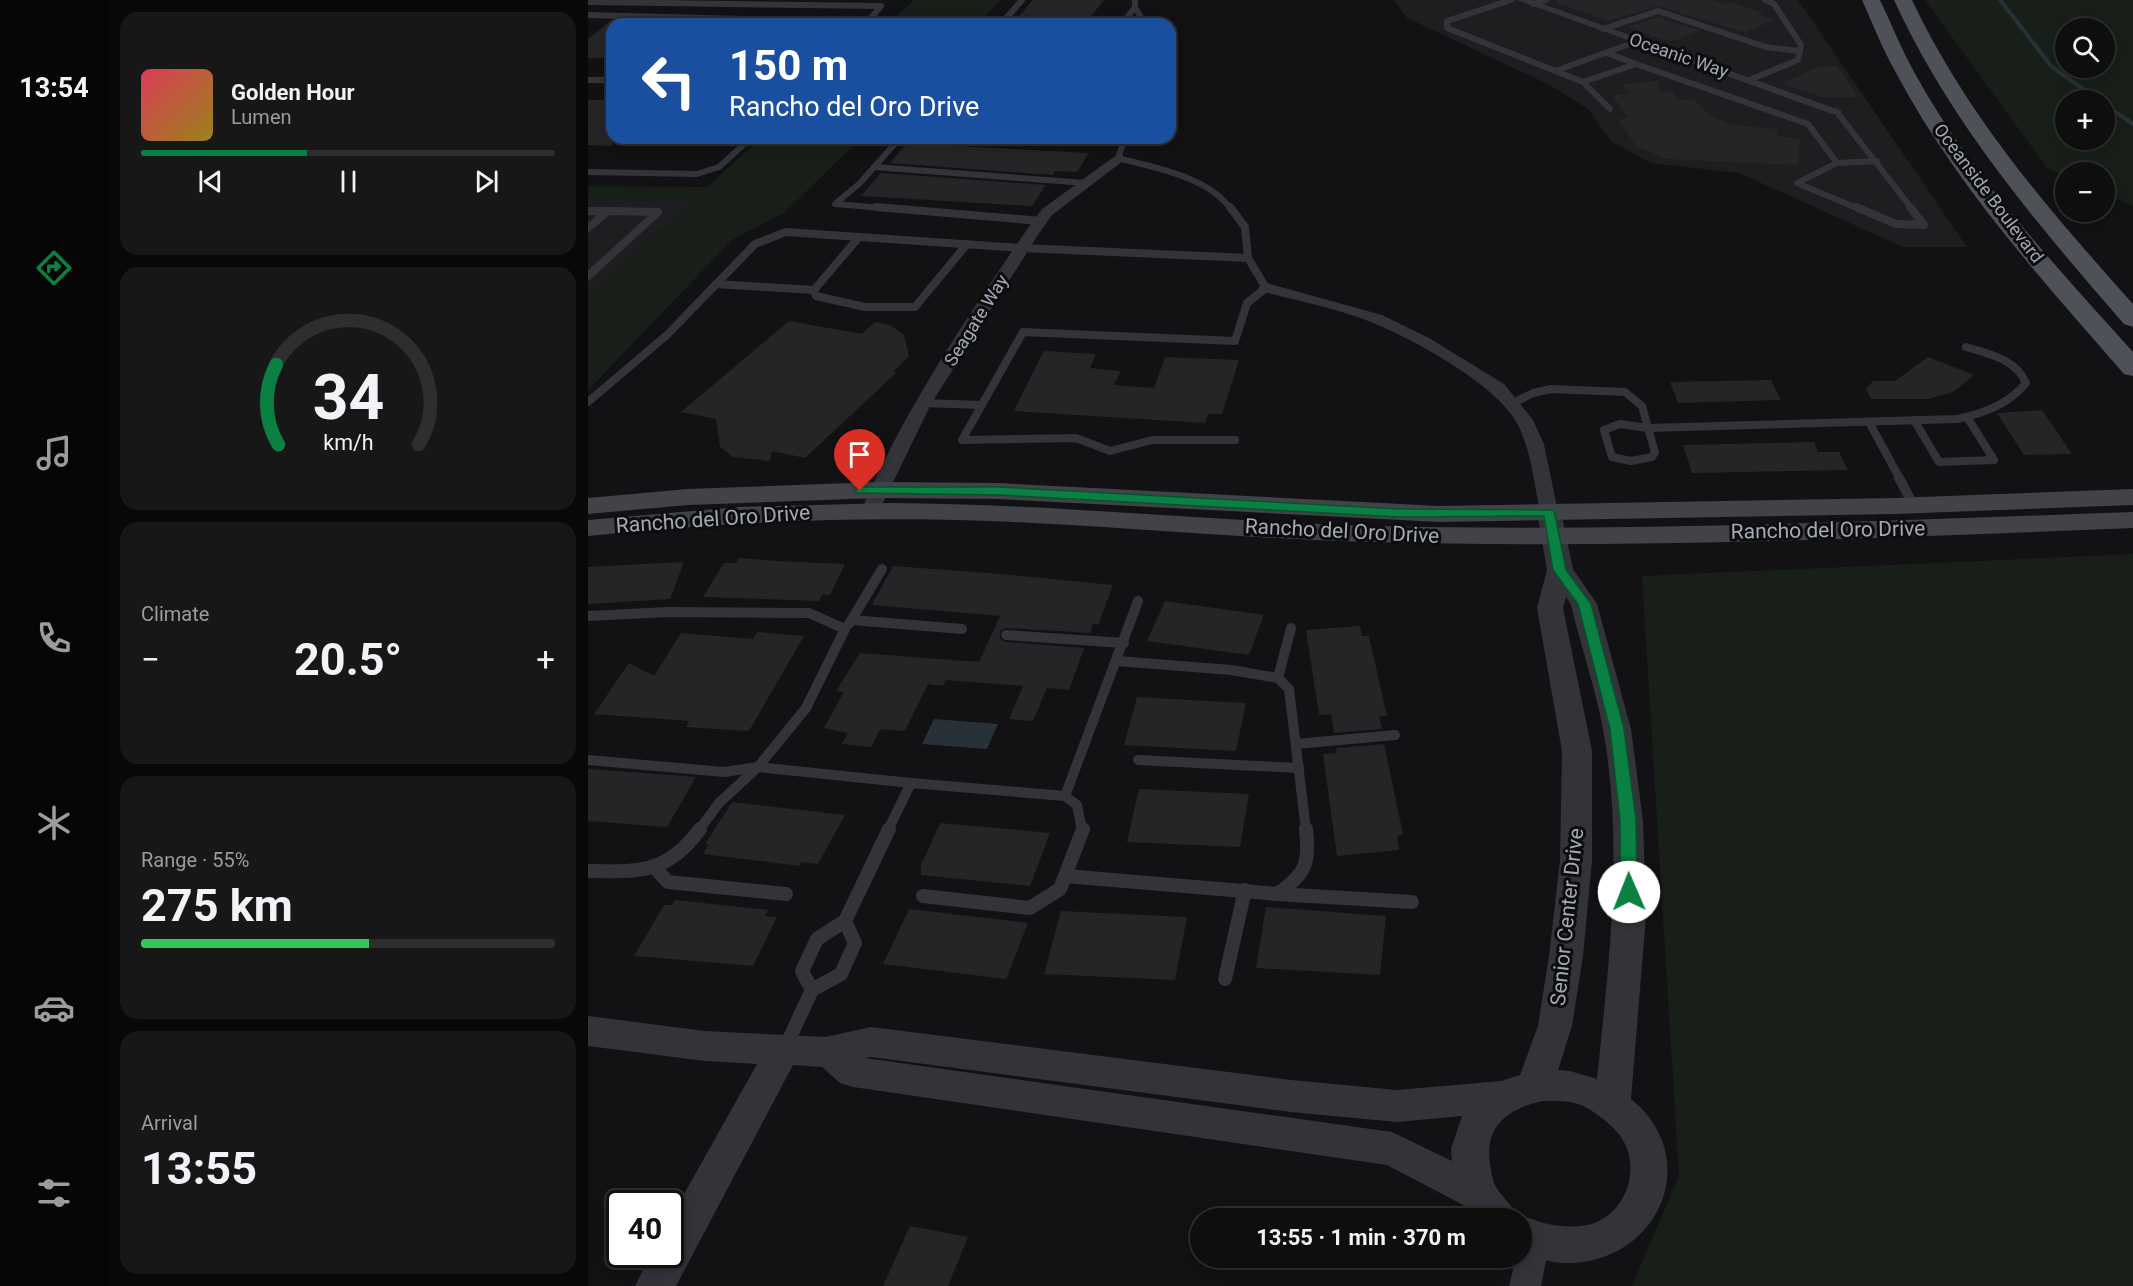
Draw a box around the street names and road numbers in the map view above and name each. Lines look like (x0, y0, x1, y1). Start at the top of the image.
street label: Oceanic Way (1627, 28, 1732, 82)
street label: Oceanside Boulevard (1930, 119, 2048, 267)
street label: Seagate Way (940, 270, 1013, 370)
street label: Rancho del Oro Drive (615, 500, 811, 538)
street label: Rancho del Oro Drive (1244, 514, 1440, 548)
street label: Rancho del Oro Drive (1730, 516, 1926, 544)
street label: Senior Center Drive (1546, 827, 1588, 1007)

